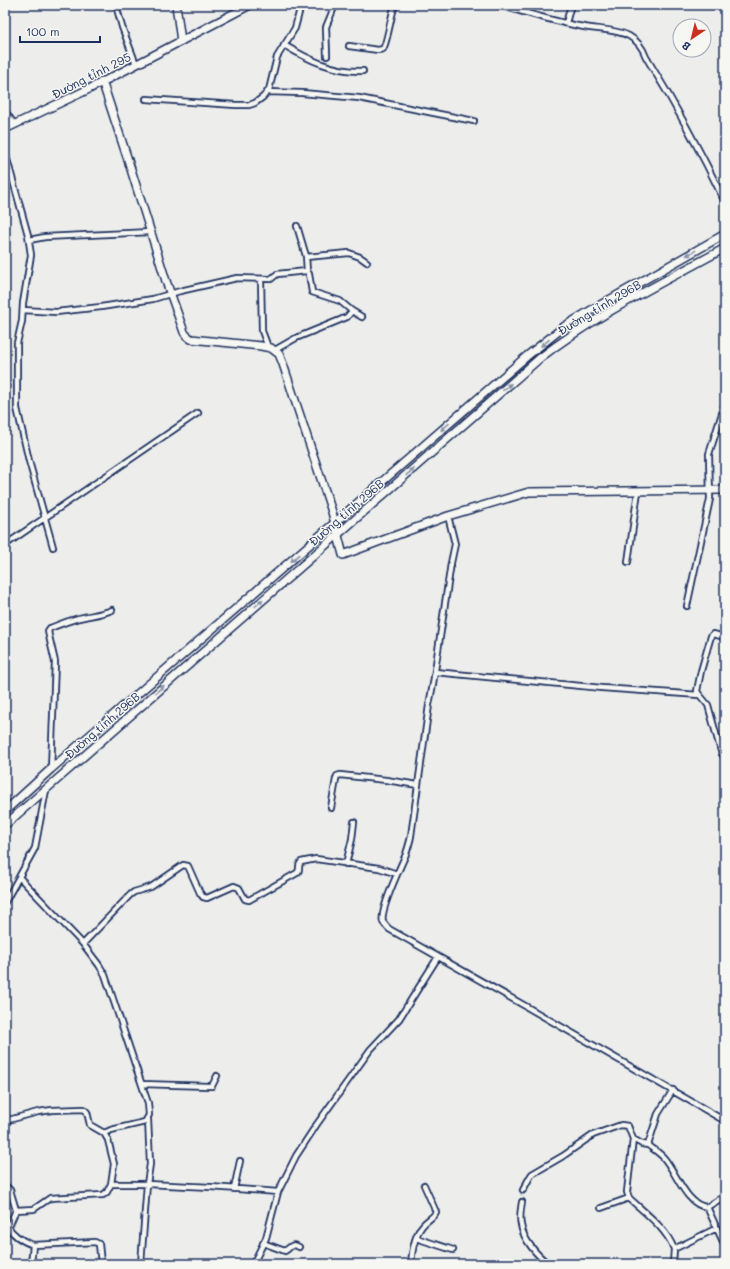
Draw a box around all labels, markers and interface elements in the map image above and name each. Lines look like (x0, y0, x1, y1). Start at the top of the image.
scale bar (20, 18, 100, 44)
north arrow (672, 18, 712, 58)
text: 100 m (26, 23, 60, 39)
text: B (679, 38, 693, 55)
street label: Đường tỉnh 295 (49, 48, 133, 102)
one-way arrow (685, 250, 697, 256)
street label: Đường tỉnh 296B (554, 276, 644, 338)
one-way arrow (539, 338, 550, 347)
one-way arrow (502, 382, 513, 391)
one-way arrow (440, 422, 451, 431)
one-way arrow (404, 468, 415, 477)
street label: Đường tỉnh 296B (305, 475, 387, 549)
one-way arrow (290, 554, 300, 563)
one-way arrow (253, 599, 264, 608)
one-way arrow (155, 684, 166, 693)
street label: Đường tỉnh 296B (61, 688, 143, 762)

